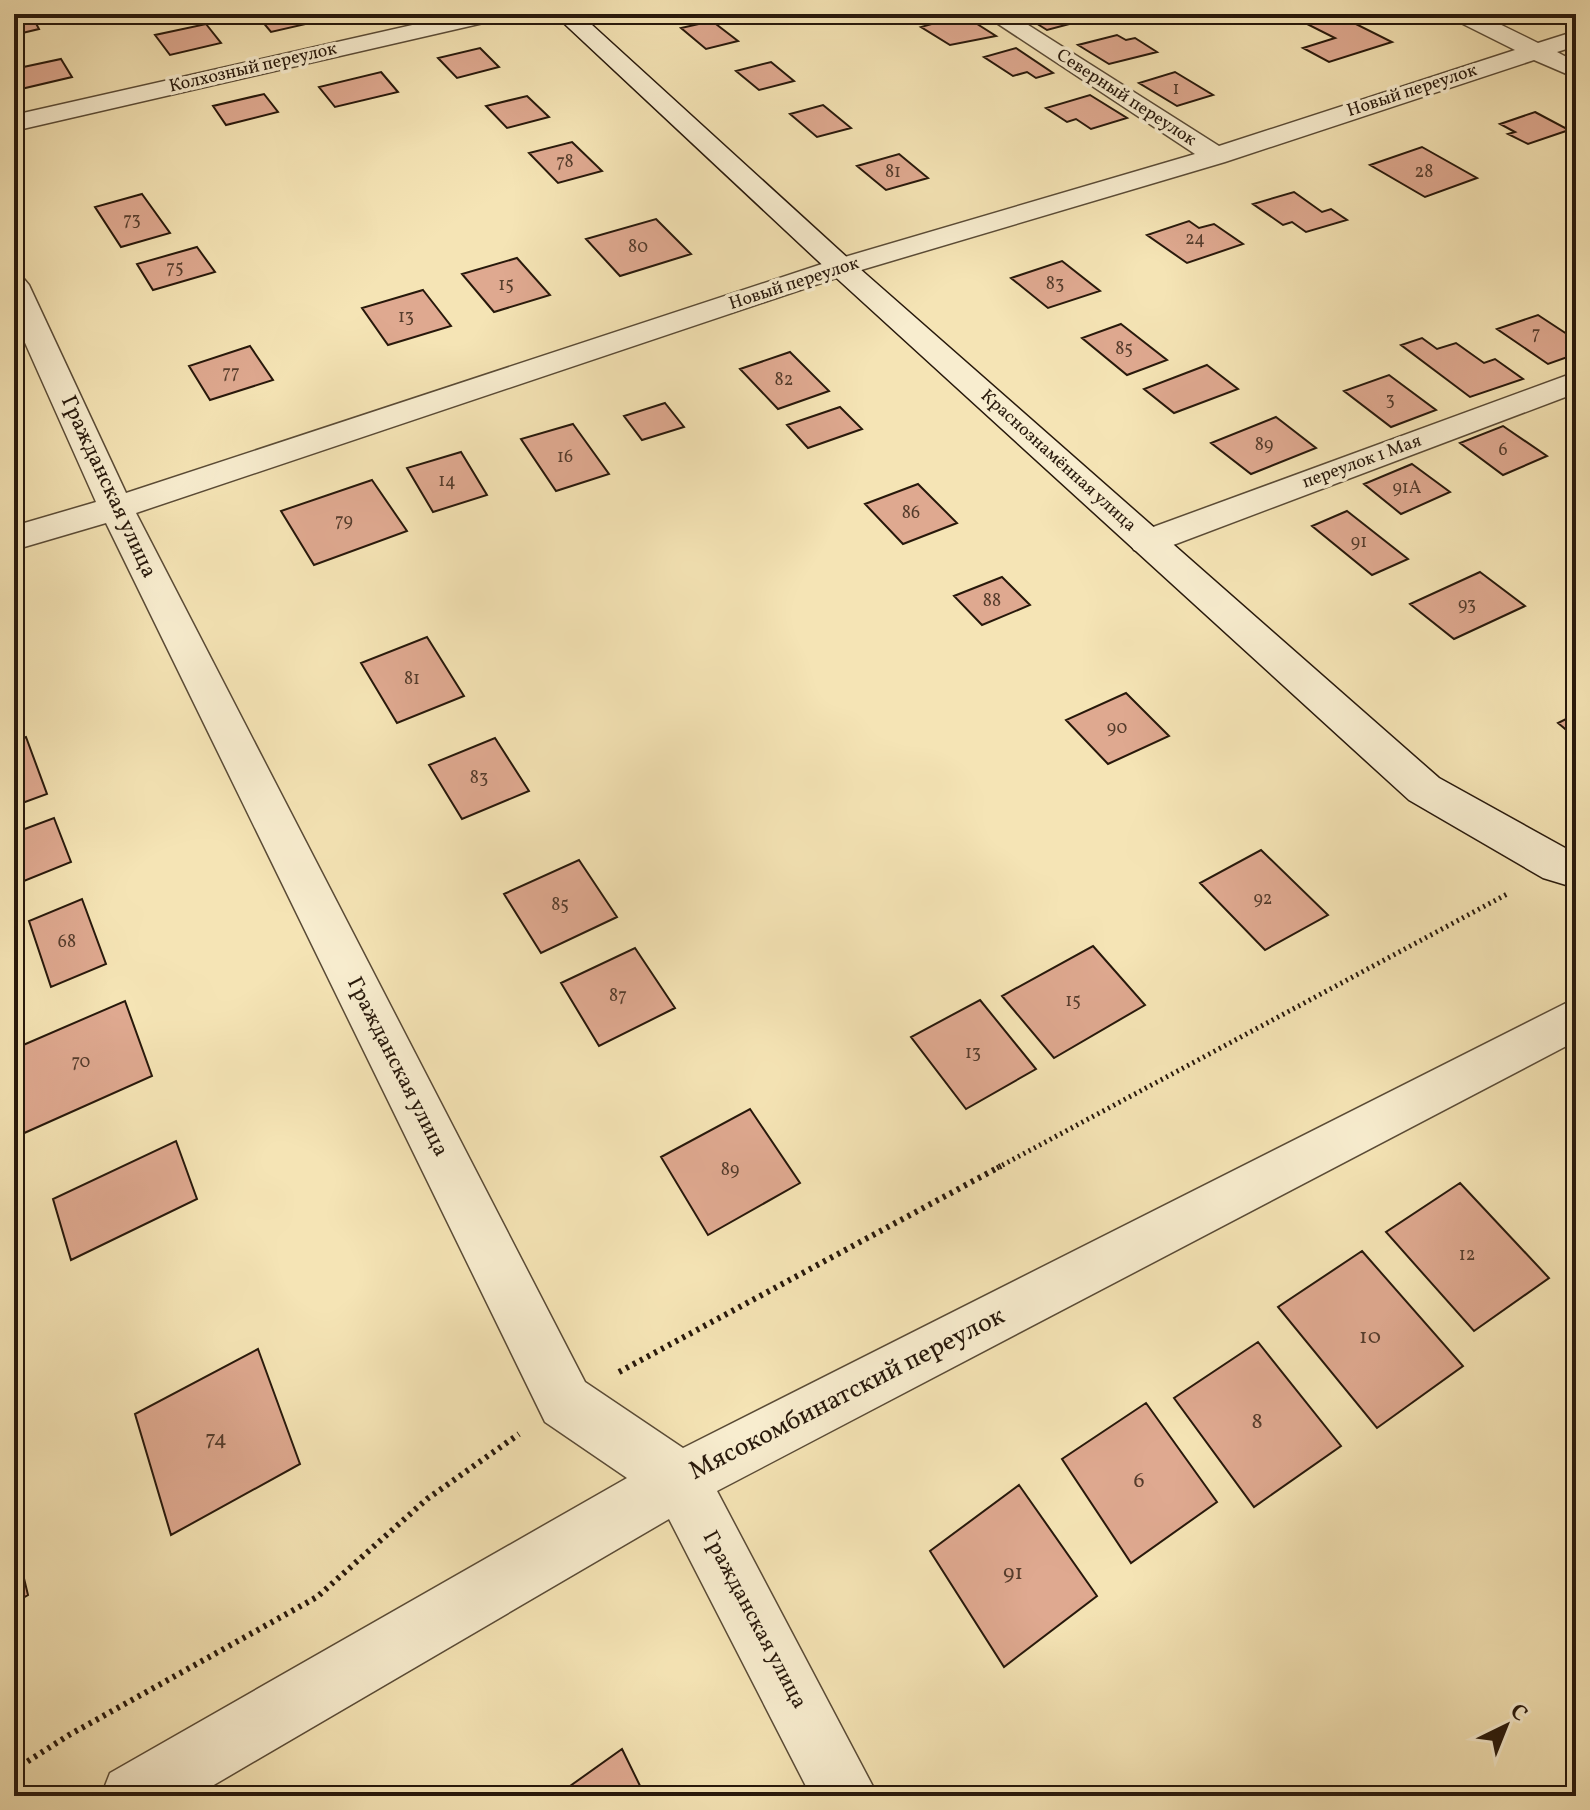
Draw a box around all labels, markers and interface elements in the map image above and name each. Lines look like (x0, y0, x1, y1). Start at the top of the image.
street label: Колхозный переулок (167, 36, 340, 99)
street label: Северный переулок (1051, 43, 1201, 153)
street label: Новый переулок (1344, 58, 1481, 124)
house number: 1 (1173, 77, 1179, 102)
house number: 78 (556, 150, 574, 175)
house number: 81 (885, 160, 901, 185)
house number: 28 (1415, 160, 1433, 185)
house number: 73 (123, 208, 141, 233)
house number: 24 (1185, 227, 1205, 252)
house number: 80 (628, 235, 648, 260)
street label: Новый переулок (726, 251, 863, 317)
house number: 75 (166, 256, 184, 281)
house number: 83 (1046, 272, 1064, 297)
house number: 15 (498, 273, 514, 298)
house number: 13 (398, 305, 414, 330)
house number: 7 (1532, 322, 1540, 347)
house number: 85 (1115, 337, 1133, 362)
house number: 77 (222, 361, 240, 386)
house number: 82 (775, 368, 793, 393)
street label: Краснознамённая улица (975, 384, 1141, 538)
house number: 3 (1385, 388, 1395, 413)
street label: Гражданская улица (52, 391, 164, 583)
street label: переулок 1 Мая (1299, 429, 1425, 495)
house number: 89 (1255, 433, 1273, 458)
house number: 6 (1498, 438, 1508, 463)
house number: 16 (557, 445, 573, 470)
house number: 14 (438, 469, 456, 494)
house number: 91А (1393, 476, 1422, 501)
house number: 86 (902, 501, 920, 526)
house number: 79 (335, 509, 353, 534)
house number: 91 (1351, 530, 1367, 555)
house number: 88 (983, 589, 1001, 614)
house number: 93 (1458, 593, 1476, 618)
house number: 81 (404, 667, 420, 692)
house number: 90 (1107, 716, 1127, 741)
house number: 83 (470, 766, 488, 791)
house number: 92 (1253, 887, 1273, 912)
house number: 85 (551, 893, 569, 918)
house number: 68 (58, 930, 76, 955)
street label: Гражданская улица (338, 972, 456, 1162)
house number: 87 (609, 984, 627, 1009)
house number: 15 (1065, 989, 1081, 1014)
house number: 13 (965, 1041, 981, 1066)
house number: 70 (72, 1050, 91, 1075)
house number: 89 (721, 1158, 739, 1183)
house number: 12 (1459, 1243, 1475, 1268)
street label: Мясокомбинатский переулок (683, 1298, 1011, 1490)
house number: 10 (1359, 1322, 1381, 1353)
house number: 8 (1251, 1407, 1263, 1438)
house number: 74 (205, 1424, 227, 1455)
house number: 6 (1133, 1466, 1145, 1497)
street label: Гражданская улица (694, 1525, 814, 1715)
house number: 91 (1003, 1558, 1023, 1589)
north arrow (1466, 1686, 1546, 1766)
text: С (1502, 1697, 1534, 1729)

